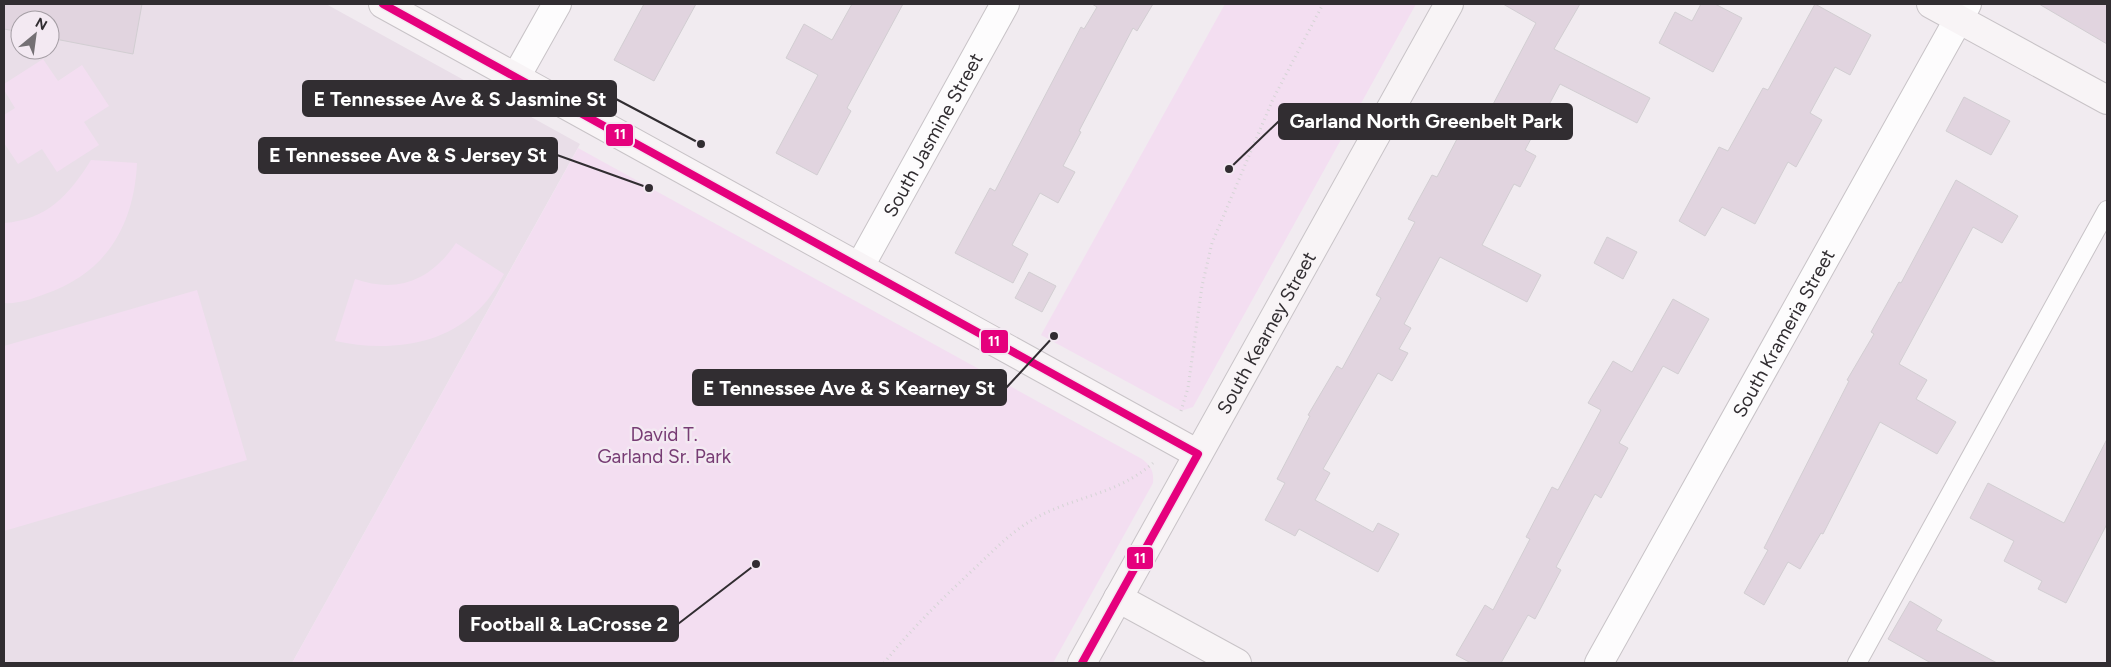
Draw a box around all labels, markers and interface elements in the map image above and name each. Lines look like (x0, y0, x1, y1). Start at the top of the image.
north arrow (10, 10, 60, 60)
text: N (32, 14, 50, 34)
street label: South Jasmine Street (878, 49, 987, 221)
callout: E Tennessee Ave & S Jasmine St (303, 81, 616, 116)
text: E Tennessee Ave & S Jasmine St (313, 87, 607, 111)
callout: Garland North Greenbelt Park (1279, 104, 1572, 139)
text: Garland North Greenbelt Park (1289, 109, 1563, 133)
line badge: 11 (605, 123, 634, 147)
text: 11 (614, 126, 626, 143)
callout: E Tennessee Ave & S Jersey St (259, 138, 557, 173)
text: E Tennessee Ave & S Jersey St (269, 143, 547, 167)
street label: South Krameria Street (1727, 245, 1839, 421)
street label: South Kearney Street (1211, 247, 1320, 418)
line badge: 11 (980, 329, 1009, 354)
text: 11 (988, 333, 1000, 350)
callout: E Tennessee Ave & S Kearney St (693, 370, 1006, 405)
text: E Tennessee Ave & S Kearney St (703, 376, 995, 400)
park label: David T. Garland Sr. Park (597, 423, 732, 468)
line badge: 11 (1126, 546, 1154, 570)
text: 11 (1134, 550, 1146, 567)
callout: Football & LaCrosse 2 (460, 606, 678, 641)
text: Football & LaCrosse 2 (470, 612, 668, 636)

